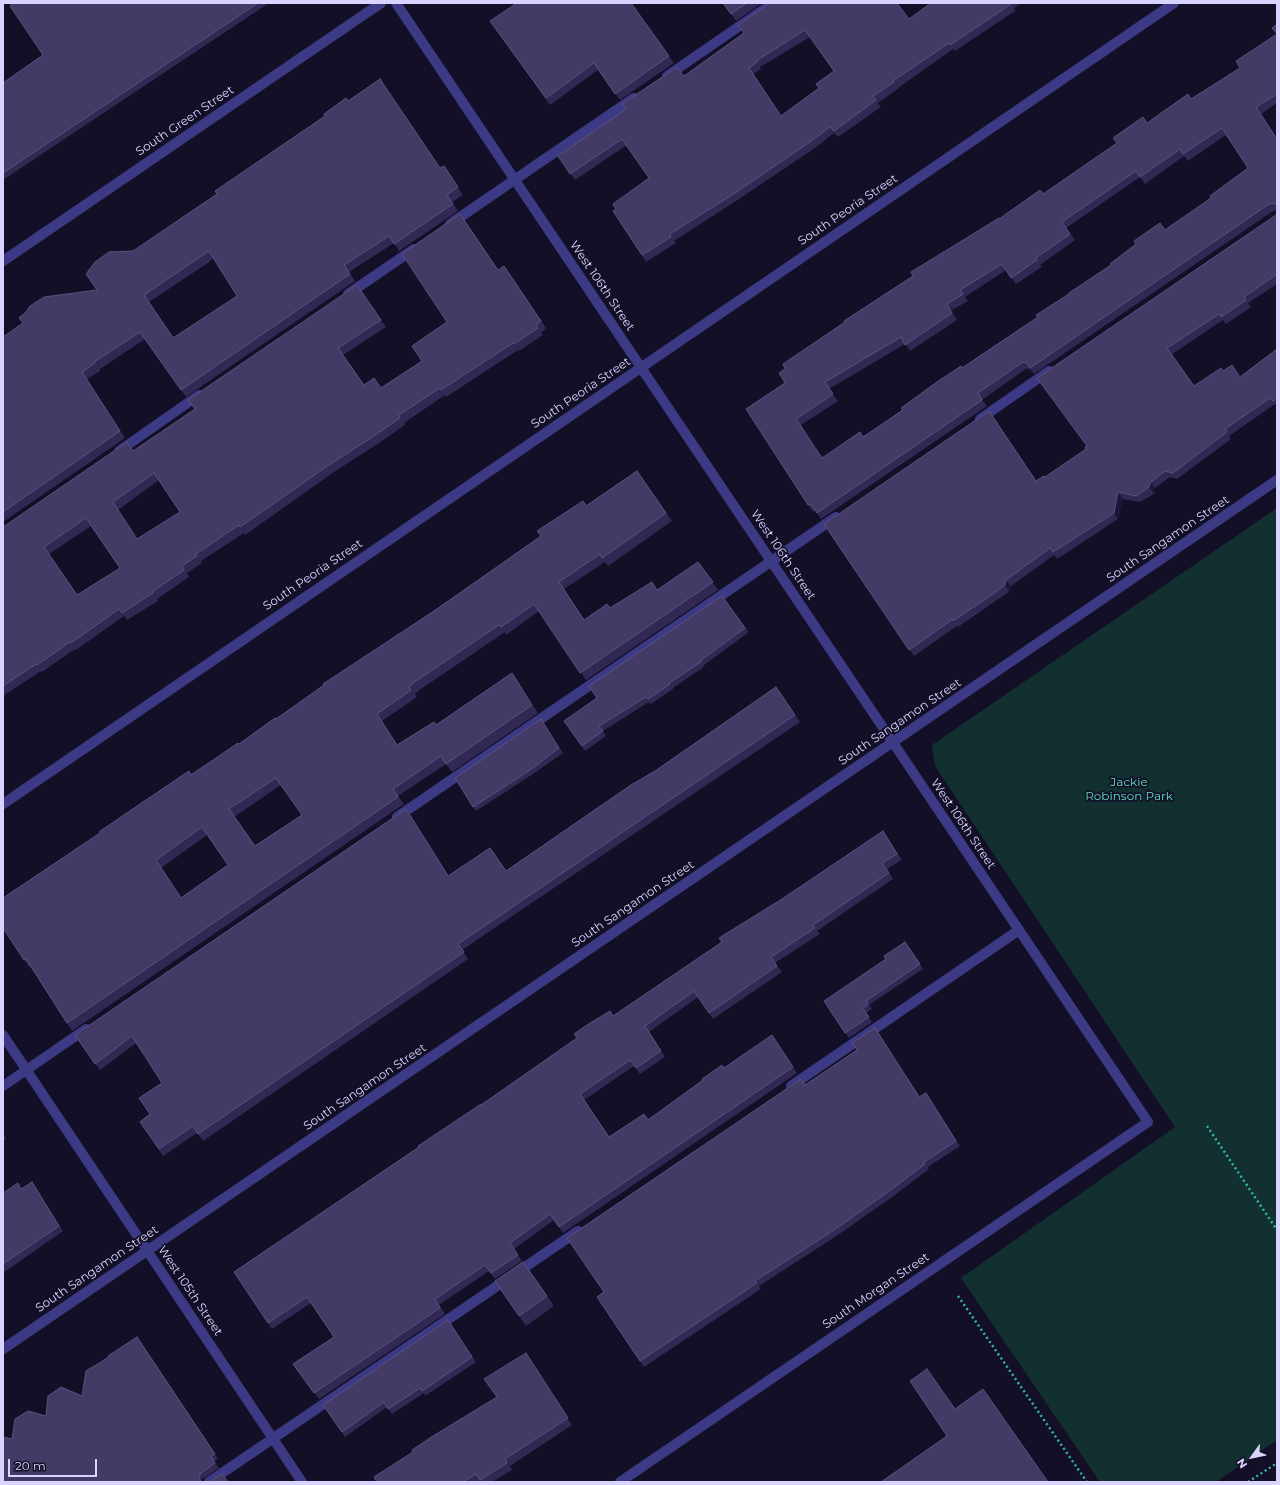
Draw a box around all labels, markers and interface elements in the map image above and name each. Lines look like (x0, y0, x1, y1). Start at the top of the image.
street label: South Green Street (133, 83, 237, 159)
street label: South Peoria Street (796, 171, 900, 249)
street label: West 106th Street (566, 238, 638, 334)
street label: South Peoria Street (529, 354, 633, 432)
street label: South Sangamon Street (1104, 493, 1232, 585)
street label: West 106th Street (747, 507, 819, 603)
street label: South Peoria Street (261, 536, 365, 614)
street label: South Sangamon Street (836, 676, 964, 768)
park label: Jackie Robinson Park (1085, 775, 1173, 803)
street label: West 106th Street (927, 776, 999, 872)
street label: South Sangamon Street (569, 858, 697, 950)
street label: South Sangamon Street (301, 1041, 429, 1133)
street label: South Sangamon Street (33, 1223, 161, 1315)
street label: West 105th Street (155, 1243, 225, 1339)
street label: South Morgan Street (820, 1250, 932, 1332)
north arrow (1232, 1437, 1272, 1477)
scale bar (10, 1451, 99, 1477)
text: N (1234, 1456, 1250, 1471)
text: 20 m (15, 1458, 46, 1473)

